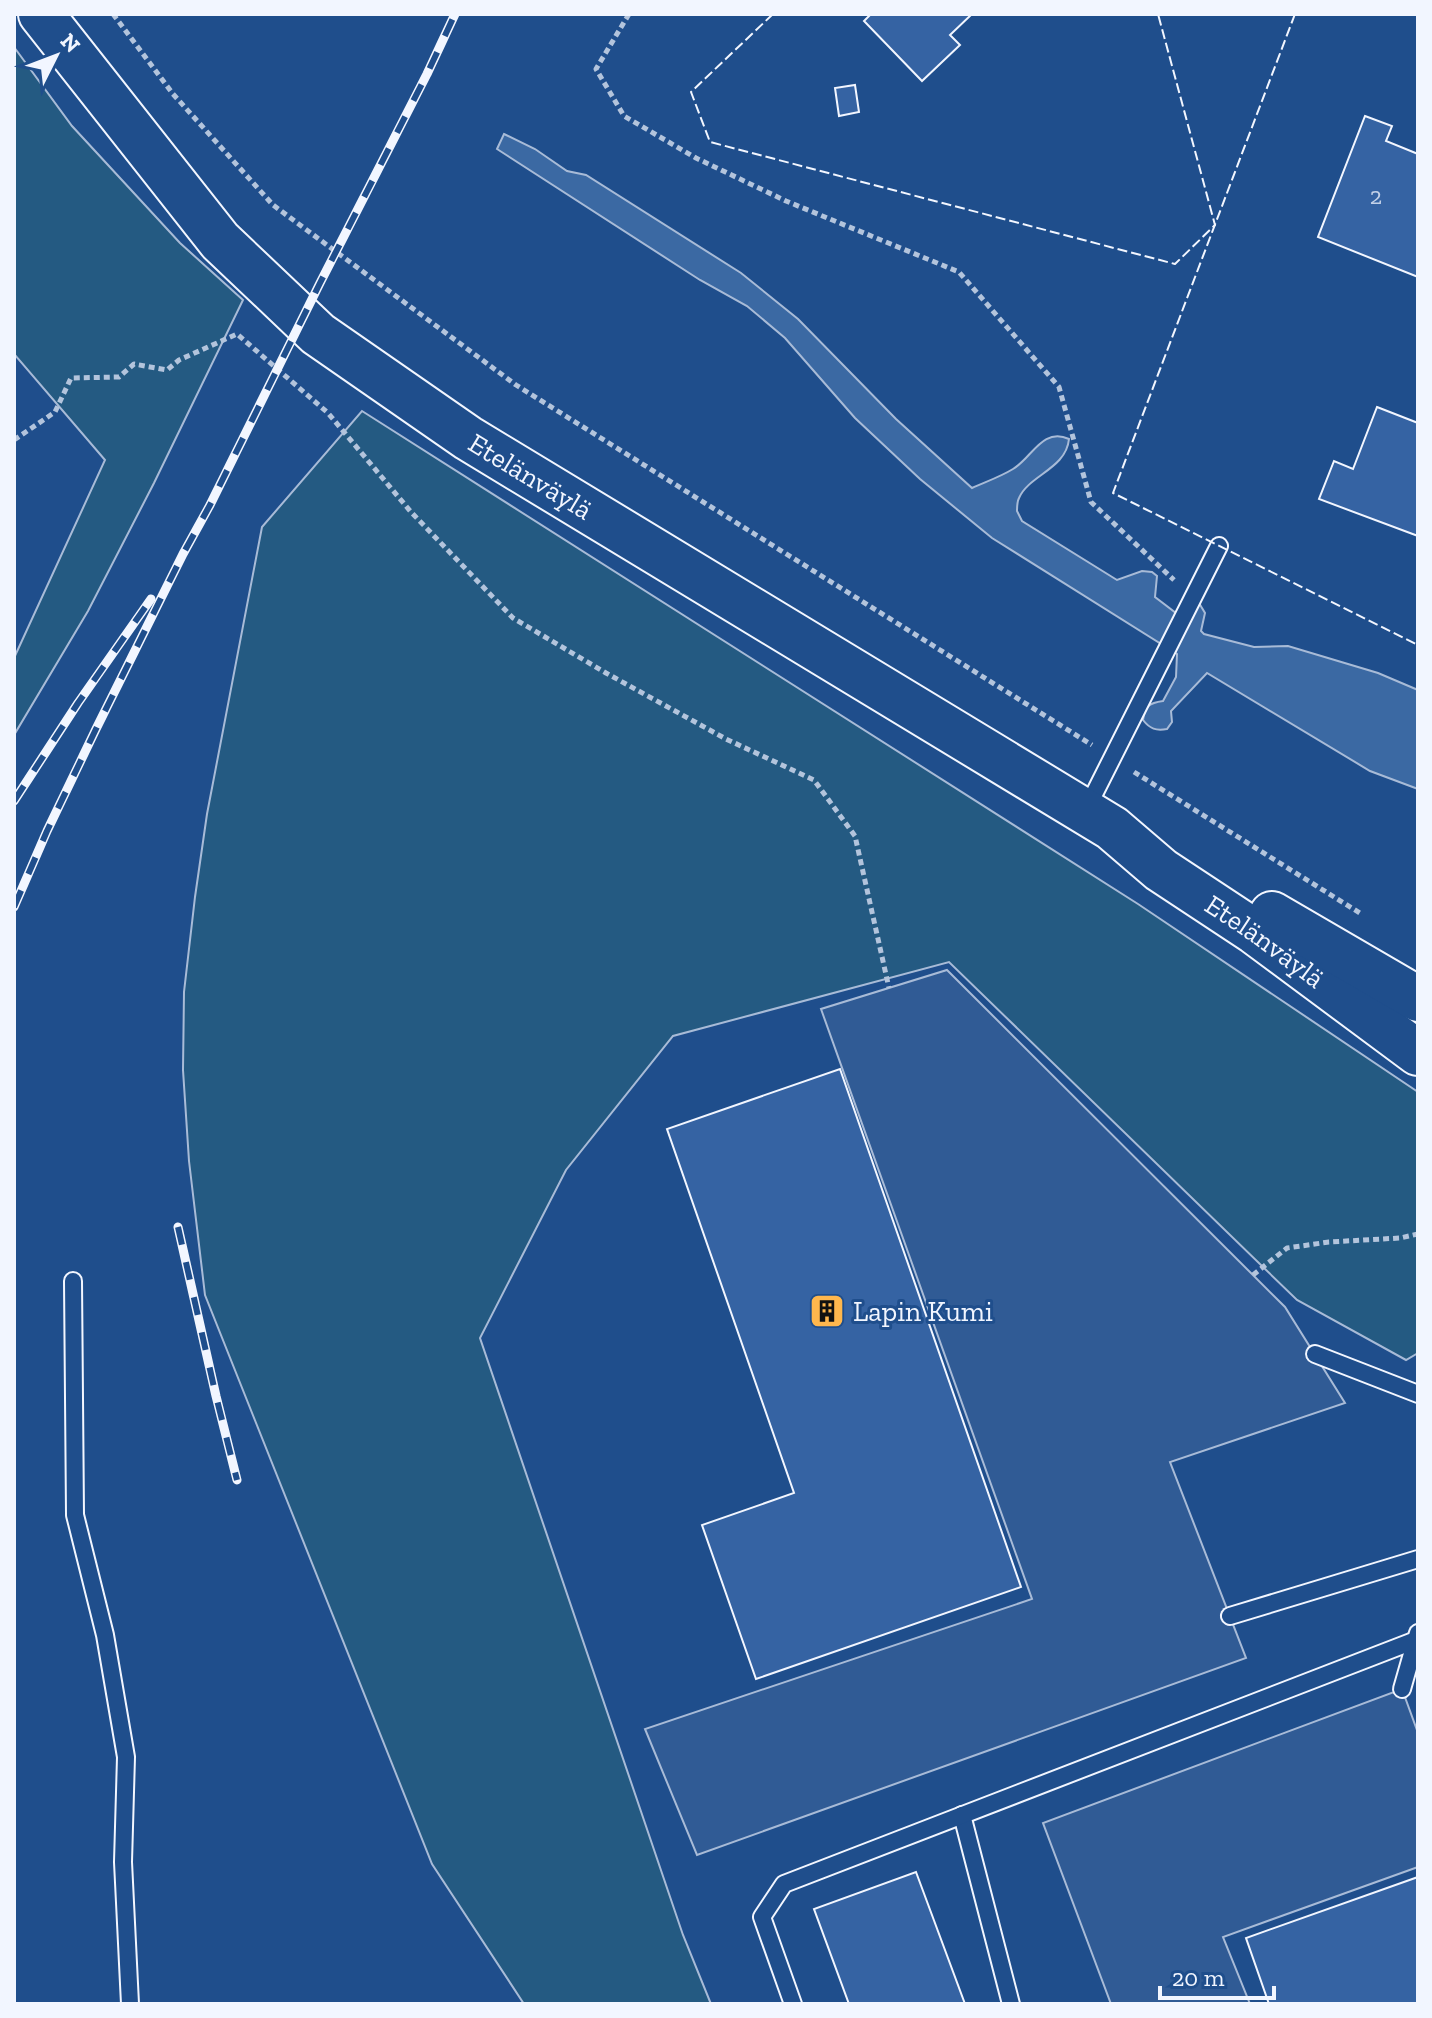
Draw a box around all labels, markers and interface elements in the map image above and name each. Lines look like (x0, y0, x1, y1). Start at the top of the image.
north arrow (16, 16, 96, 96)
text: N (55, 28, 86, 58)
house number: 2 (1370, 181, 1382, 210)
street label: Etelänväylä (463, 426, 599, 526)
street label: Etelänväylä (1199, 887, 1331, 995)
building icon: Lapin Kumi (808, 1292, 846, 1330)
place label: Lapin Kumi (853, 1295, 993, 1328)
scale bar (1160, 1950, 1274, 2000)
text: 20 m (1172, 1963, 1225, 1992)

